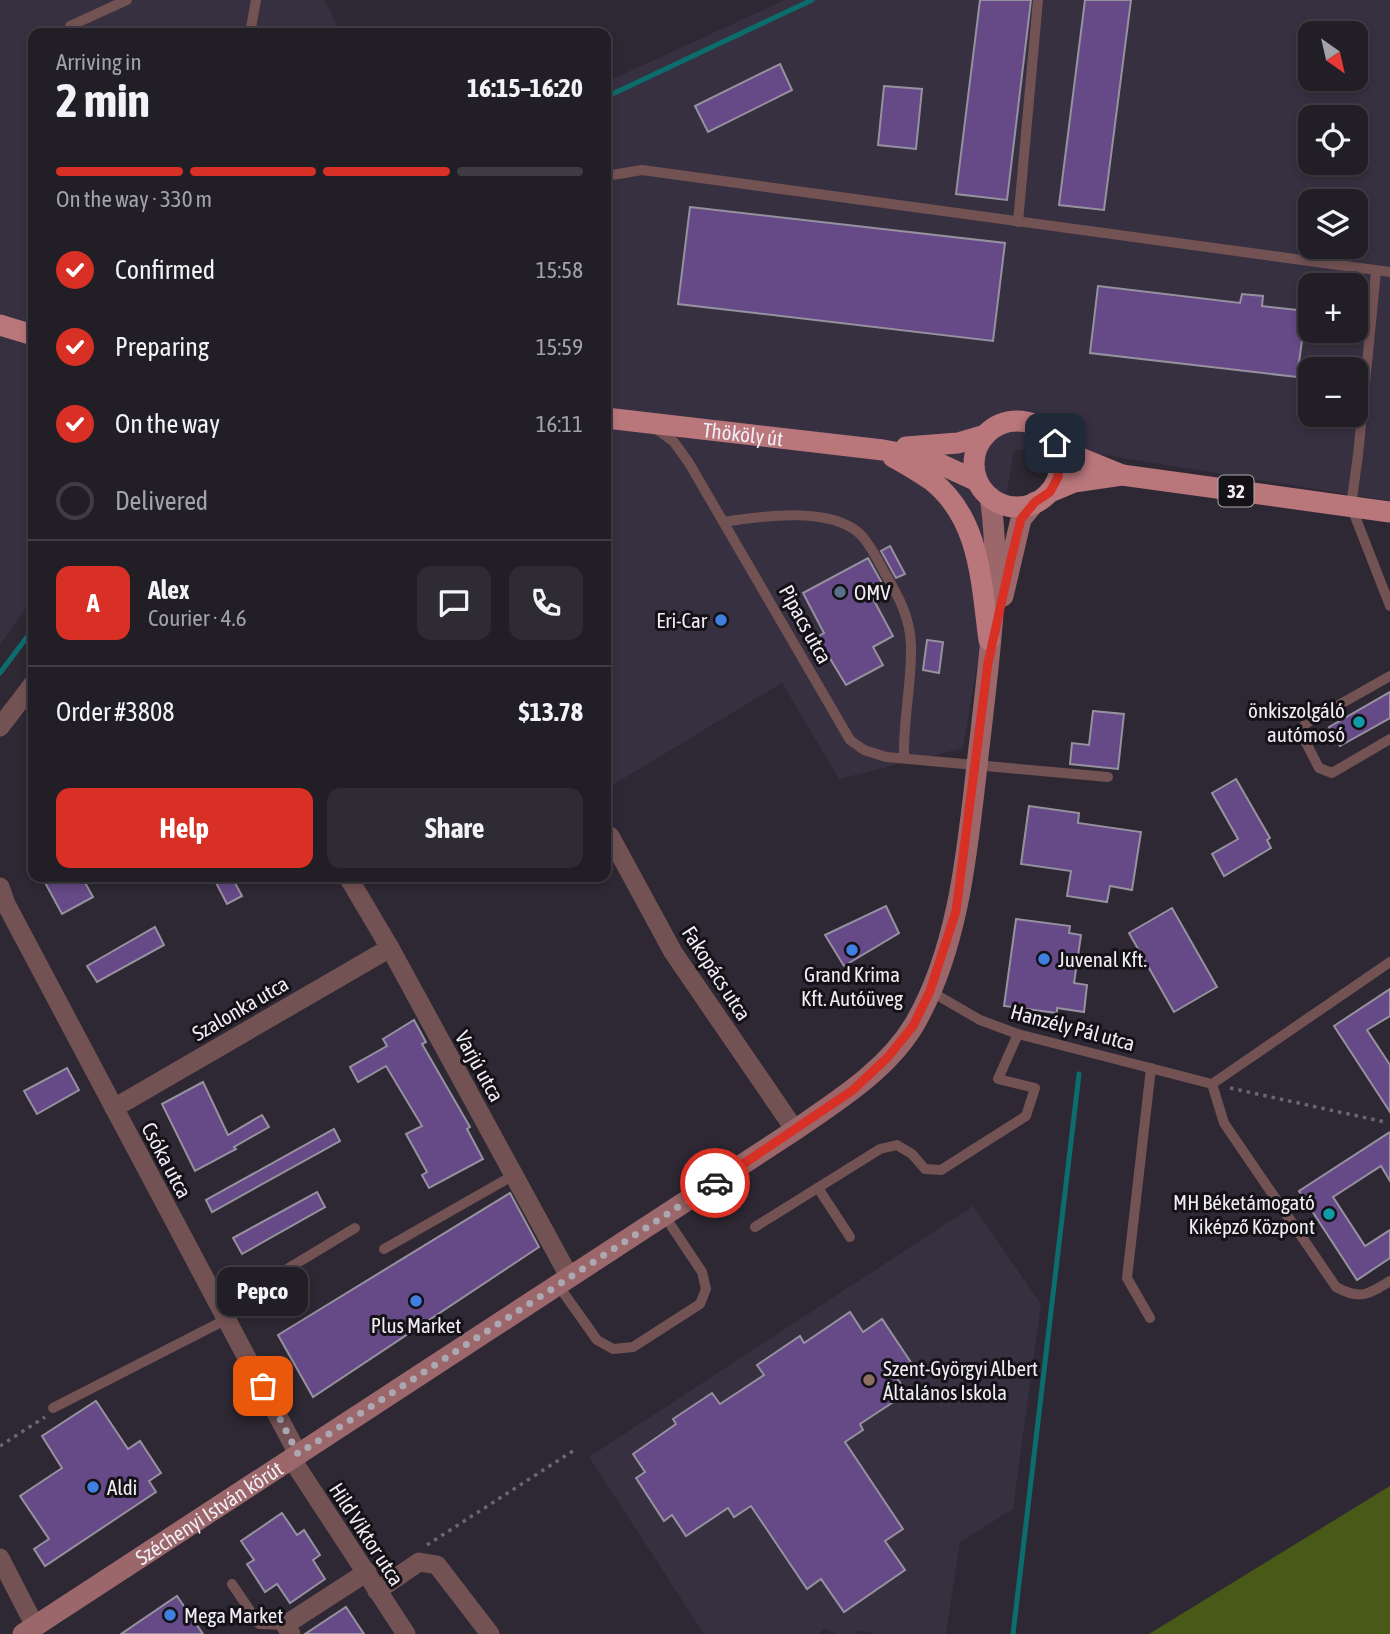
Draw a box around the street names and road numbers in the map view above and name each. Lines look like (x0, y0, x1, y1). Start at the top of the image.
street label: Thököly út (702, 417, 785, 450)
road number: 32 (1218, 476, 1254, 506)
street label: Pipacs utca (775, 581, 837, 667)
street label: Fakopács utca (678, 921, 756, 1025)
street label: Szalonka utca (188, 971, 292, 1045)
street label: Hanzély Pál utca (1008, 999, 1138, 1055)
street label: Varjú utca (451, 1027, 509, 1105)
street label: Csóka utca (137, 1118, 197, 1202)
street label: Széchenyi István körút (131, 1456, 287, 1569)
street label: Hild Viktor utca (325, 1478, 409, 1590)

